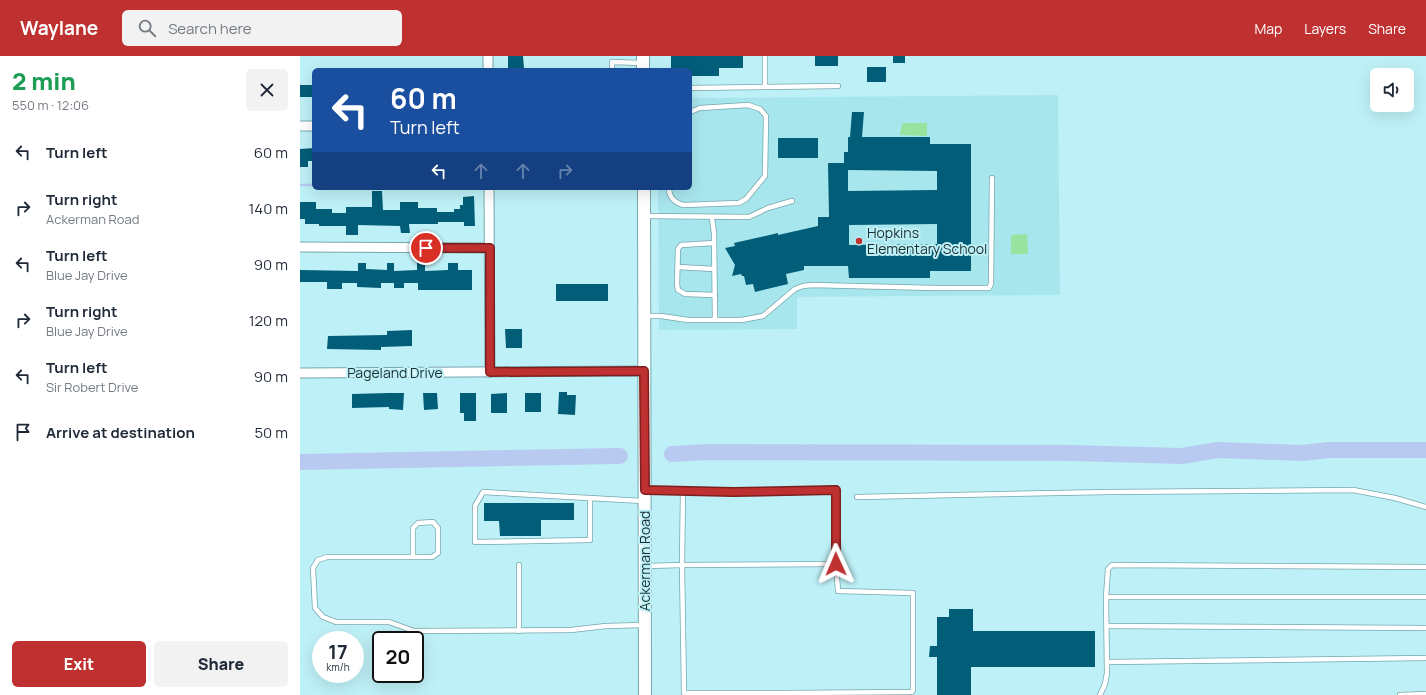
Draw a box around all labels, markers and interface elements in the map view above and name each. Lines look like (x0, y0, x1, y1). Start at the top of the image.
search box (122, 10, 402, 46)
text: Waylane (20, 15, 98, 41)
icon: search (136, 17, 158, 39)
text: Search here (168, 18, 252, 39)
text: Map (1254, 19, 1282, 38)
text: Layers (1304, 19, 1346, 38)
text: Share (1368, 19, 1406, 38)
text: 2 min (12, 64, 76, 97)
map controls (1370, 68, 1414, 112)
button: sound (1370, 68, 1414, 112)
button: close (246, 69, 288, 111)
text: 60 m (390, 79, 457, 117)
icon: left (324, 84, 376, 136)
text: 550 m · 12:06 (12, 96, 89, 114)
text: Turn left (390, 115, 460, 139)
icon: left (12, 141, 34, 163)
text: Turn left (46, 142, 108, 163)
text: 60 m (254, 142, 288, 163)
icon: left (428, 160, 450, 182)
icon: ahead (470, 160, 492, 182)
icon: ahead (512, 160, 534, 182)
icon: right (554, 160, 576, 182)
text: Turn right (46, 189, 117, 210)
icon: right (12, 197, 34, 219)
text: 140 m (248, 198, 288, 219)
text: Ackerman Road (46, 210, 139, 228)
place label: Hopkins Elementary School (867, 223, 987, 258)
pin (409, 231, 443, 265)
marker: Hopkins Elementary School (854, 236, 864, 246)
icon: arrive (415, 237, 437, 259)
text: Turn left (46, 245, 108, 266)
icon: left (12, 253, 34, 275)
text: 90 m (254, 254, 288, 275)
text: Blue Jay Drive (46, 266, 128, 284)
text: Turn right (46, 301, 117, 322)
icon: right (12, 309, 34, 331)
text: 120 m (249, 310, 288, 331)
text: Blue Jay Drive (46, 322, 128, 340)
text: Turn left (46, 357, 108, 378)
street label: Pageland Drive (347, 363, 443, 382)
icon: left (12, 365, 34, 387)
text: 90 m (254, 366, 288, 387)
text: Sir Robert Drive (46, 378, 138, 396)
icon: arrive (12, 421, 34, 443)
text: Arrive at destination (46, 422, 195, 443)
text: 50 m (254, 422, 288, 443)
street label: Ackerman Road (635, 511, 654, 611)
position arrow (815, 543, 857, 585)
speed limit sign: 20 (372, 631, 424, 683)
text: 17 (328, 638, 348, 665)
button: Exit (12, 641, 146, 687)
button: Share (154, 641, 288, 687)
text: km/h (326, 660, 350, 674)

